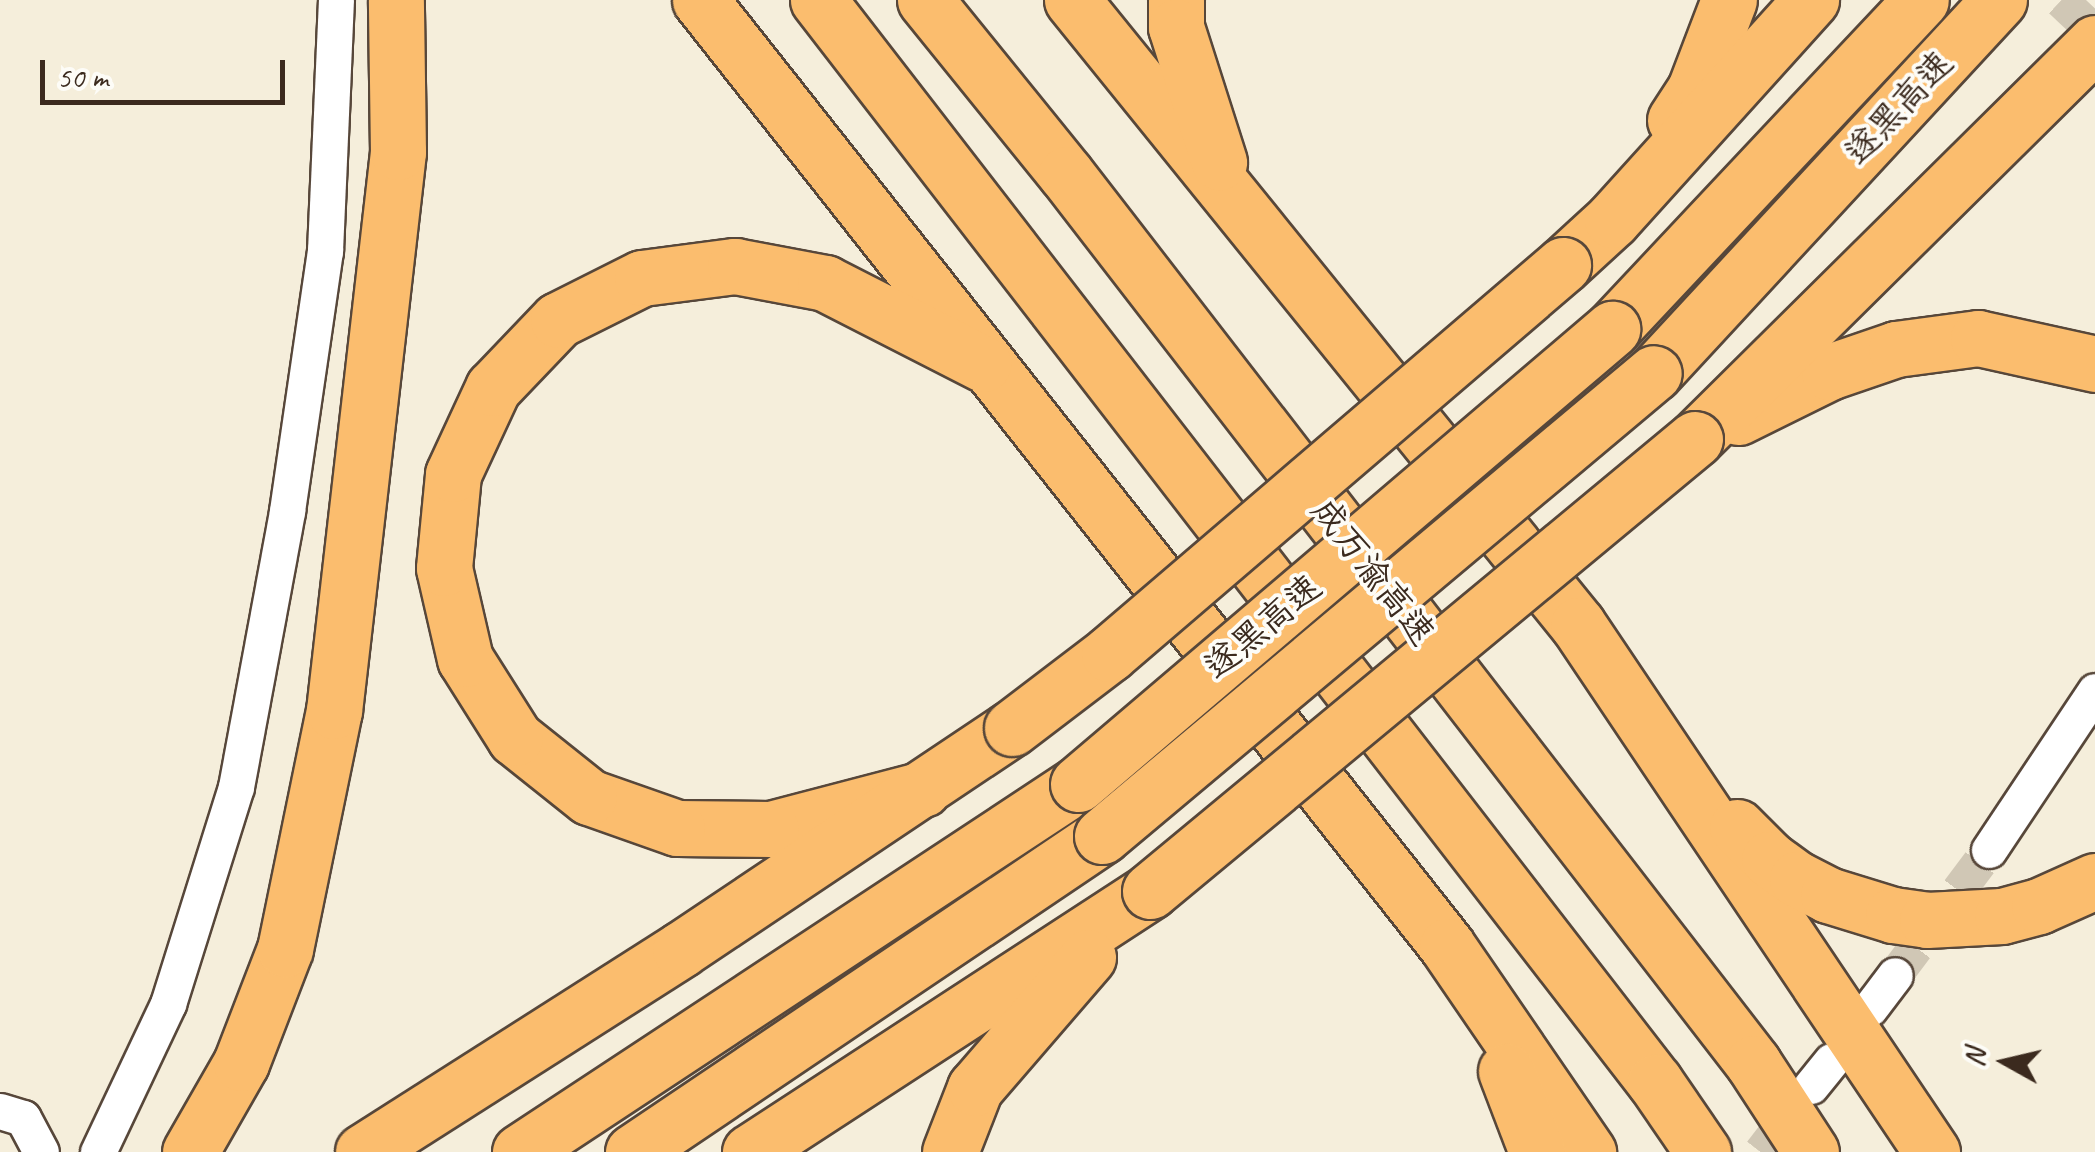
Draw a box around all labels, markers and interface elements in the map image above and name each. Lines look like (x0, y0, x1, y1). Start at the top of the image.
scale bar (45, 40, 290, 102)
street label: 遂黑高速 (1836, 42, 1962, 174)
text: 50 m (57, 58, 108, 96)
street label: 成万渝高速 (1303, 490, 1443, 654)
street label: 遂黑高速 (1196, 566, 1330, 688)
north arrow (1955, 1012, 2055, 1112)
text: N (1956, 1047, 1993, 1069)

